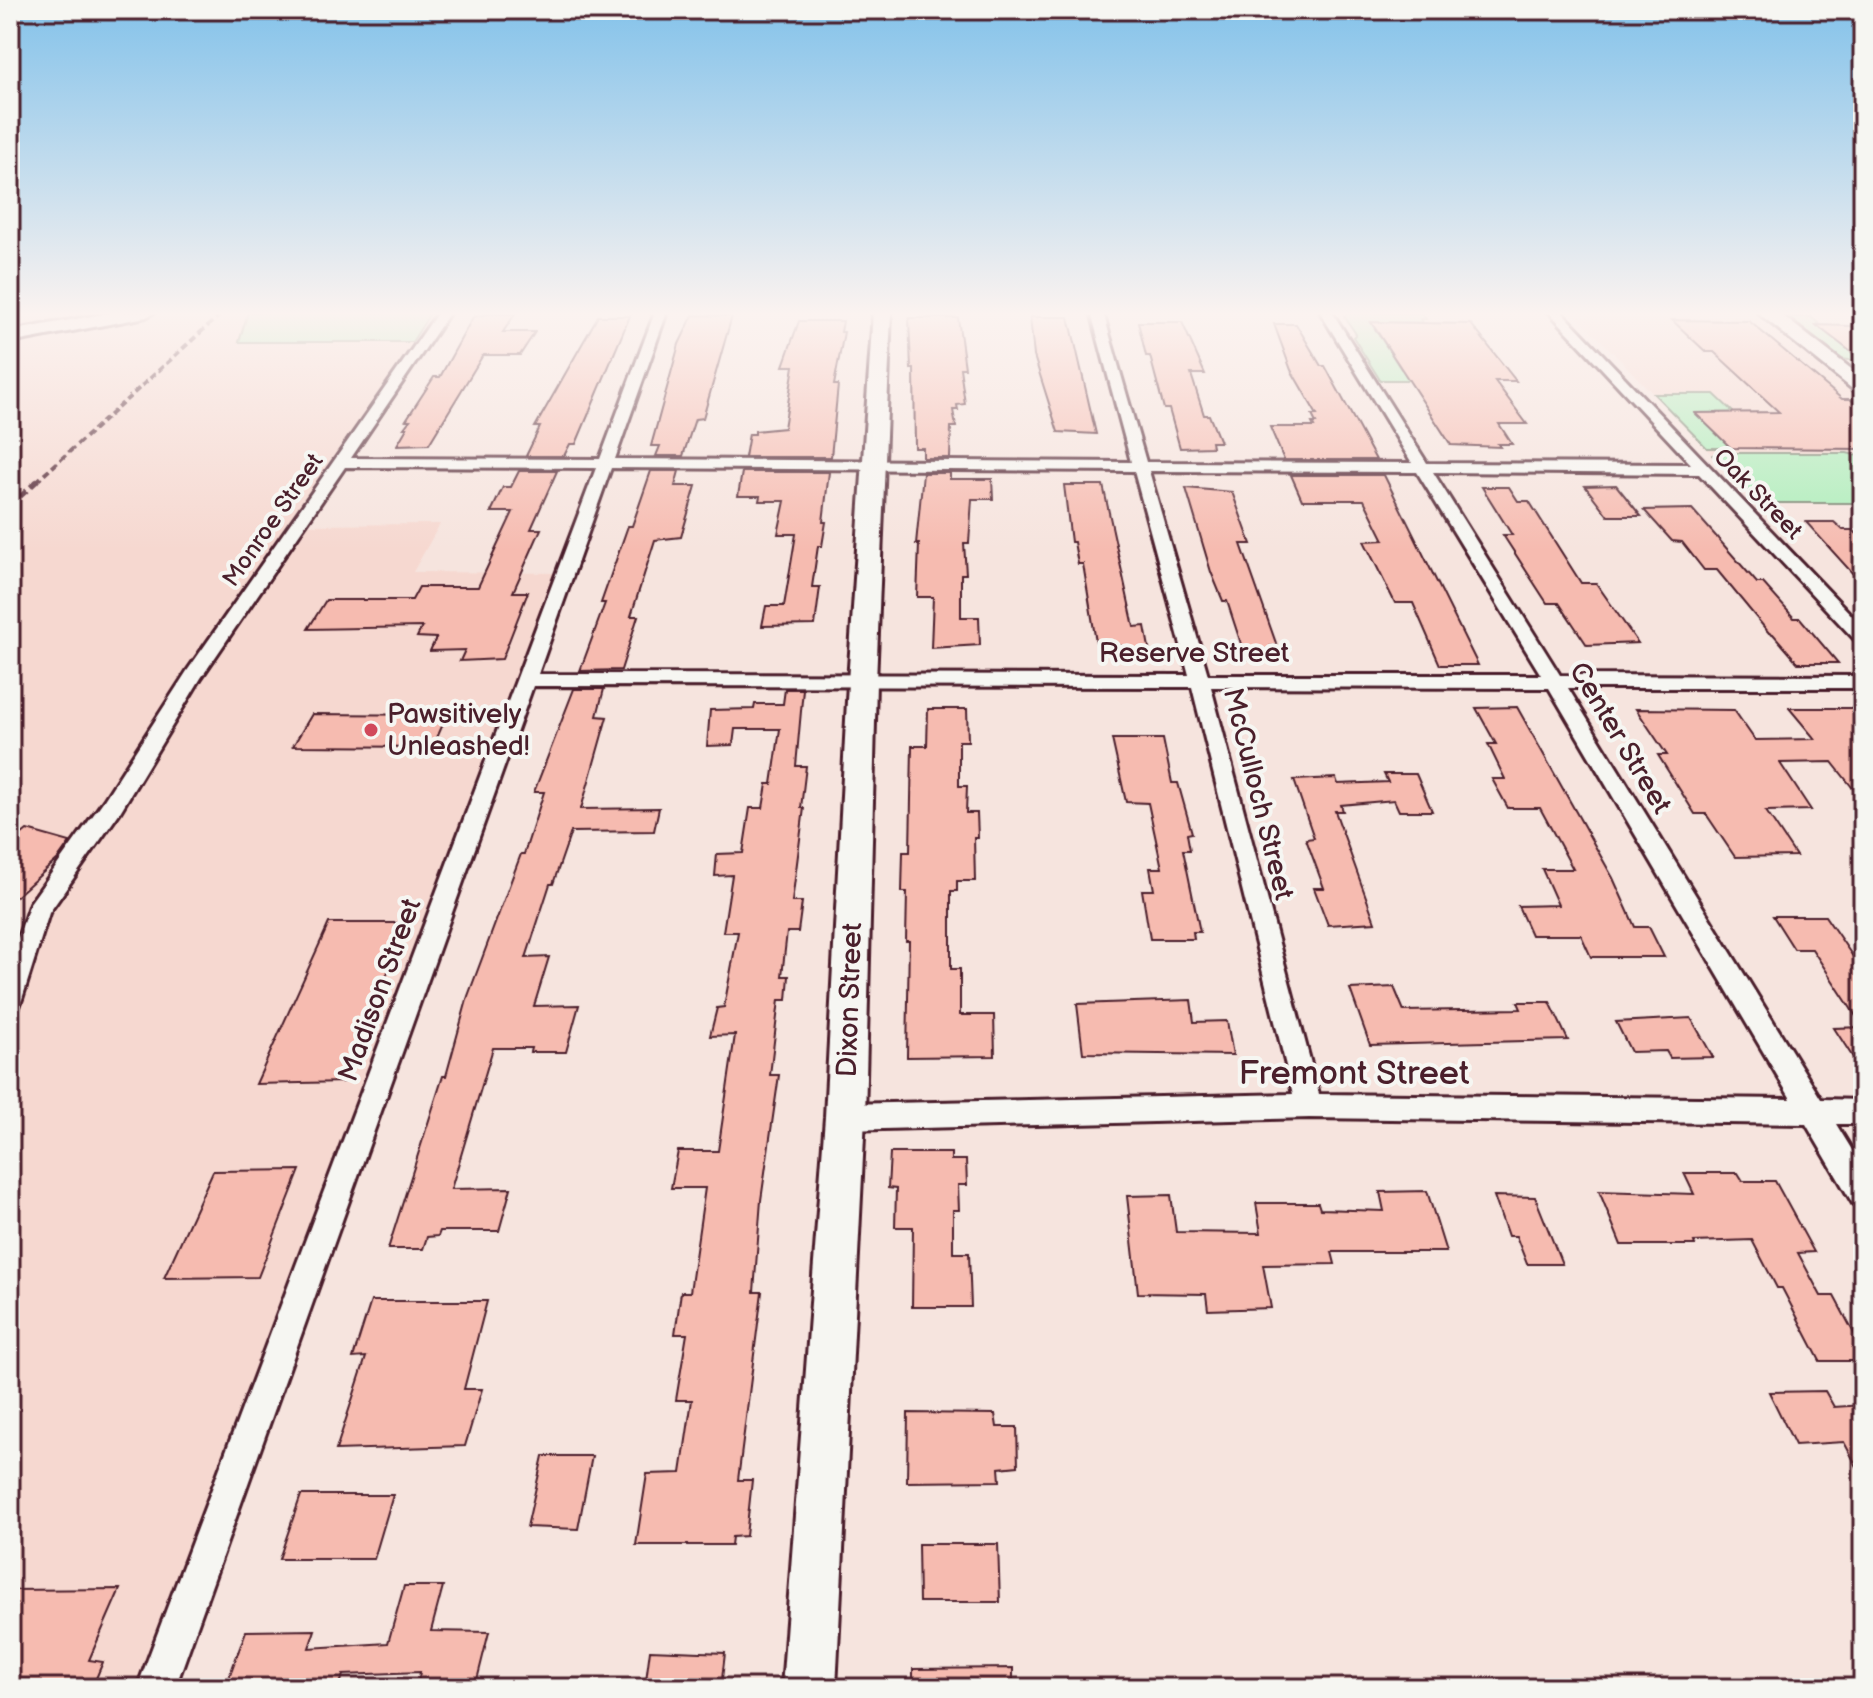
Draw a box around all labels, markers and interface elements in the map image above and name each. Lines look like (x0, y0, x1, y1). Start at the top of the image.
street label: Oak Street (1708, 442, 1809, 546)
street label: Monroe Street (216, 447, 330, 592)
street label: Reserve Street (1099, 637, 1290, 670)
street label: Center Street (1562, 656, 1678, 820)
street label: McCulloch Street (1216, 685, 1300, 904)
place label: Pawsitively Unleashed! (387, 698, 530, 763)
marker: Pawsitively Unleashed! (362, 721, 380, 739)
street label: Madison Street (332, 894, 428, 1086)
street label: Dixon Street (831, 922, 869, 1078)
street label: Fremont Street (1239, 1053, 1470, 1094)

